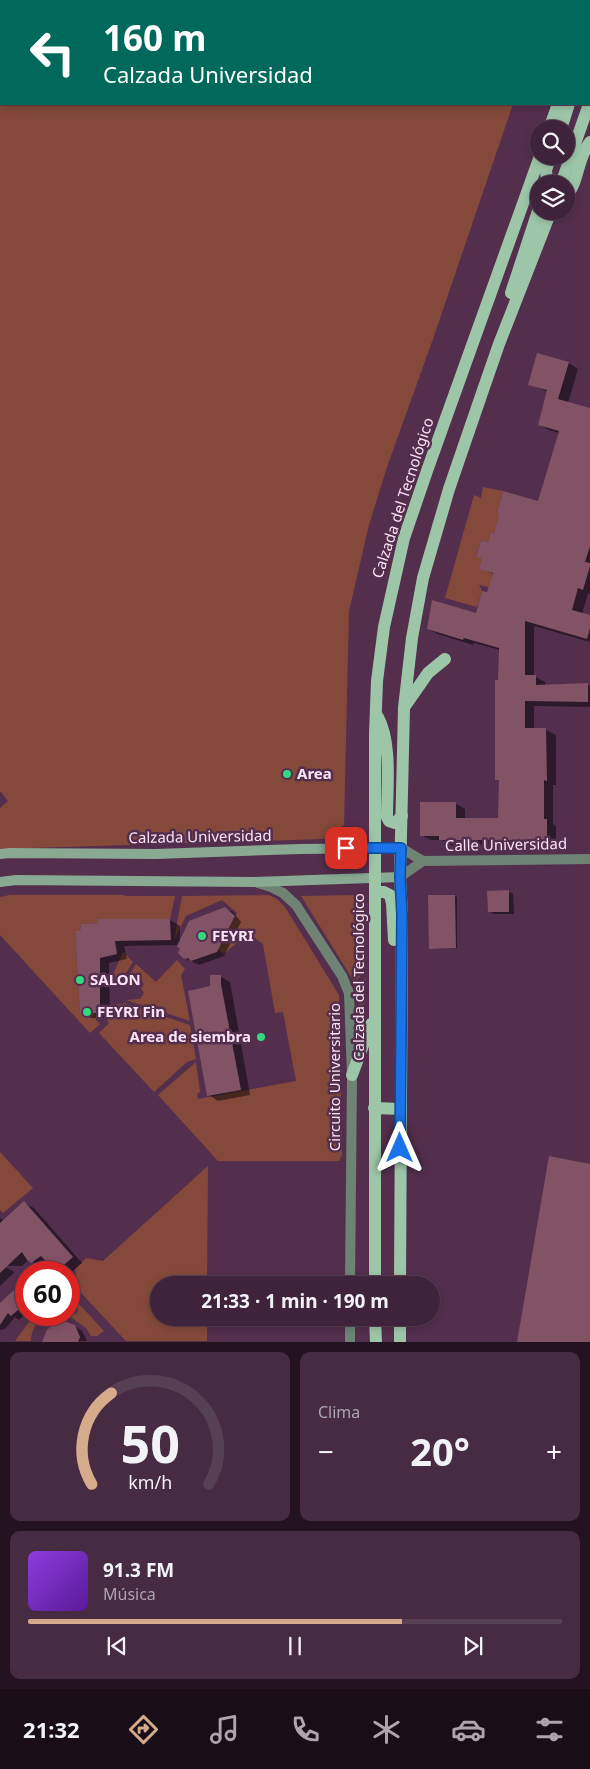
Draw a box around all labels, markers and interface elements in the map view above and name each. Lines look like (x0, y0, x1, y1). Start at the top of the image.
text: 160 m (103, 14, 206, 61)
icon: left (20, 20, 85, 85)
text: Calzada Universidad (103, 59, 313, 89)
map controls (530, 120, 575, 220)
button: search (530, 120, 575, 165)
button: layers (530, 175, 575, 220)
street label: Calzada del Tecnológico (367, 415, 437, 581)
place label: Area (297, 763, 332, 783)
marker: Area (281, 768, 293, 780)
street label: Calzada Universidad (128, 825, 272, 847)
pin (325, 827, 367, 869)
street label: Calle Universidad (445, 833, 567, 855)
icon: arrive (332, 834, 360, 862)
street label: Calzada del Tecnológico (348, 893, 368, 1061)
place label: FEYRI (212, 925, 254, 945)
marker: FEYRI (196, 930, 208, 942)
place label: SALON (90, 969, 141, 989)
marker: SALON (74, 974, 86, 986)
place label: FEYRI Fin (97, 1001, 165, 1021)
street label: Circuito Universitario (324, 1003, 344, 1151)
marker: FEYRI Fin (81, 1006, 93, 1018)
place label: Area de siembra (130, 1026, 251, 1046)
marker: Area de siembra (255, 1031, 267, 1043)
position arrow (373, 1121, 425, 1173)
speed limit sign: 60 (15, 1261, 80, 1326)
text: 21:33 · 1 min · 190 m (201, 1288, 389, 1314)
text: Clima (318, 1401, 360, 1423)
text: 50 (120, 1407, 180, 1478)
text: 20° (410, 1425, 470, 1477)
text: − (318, 1432, 334, 1470)
text: + (546, 1432, 562, 1470)
text: km/h (128, 1470, 172, 1494)
text: 91.3 FM (103, 1557, 174, 1583)
text: Música (103, 1583, 156, 1605)
icon: previous (103, 1632, 131, 1660)
icon: pause (281, 1632, 309, 1660)
icon: next (459, 1632, 487, 1660)
icon: directions (126, 1712, 161, 1747)
icon: music (207, 1712, 242, 1747)
icon: phone (288, 1712, 323, 1747)
icon: climate (369, 1712, 404, 1747)
icon: car (451, 1712, 486, 1747)
icon: filters (532, 1712, 567, 1747)
text: 21:32 (23, 1714, 80, 1744)

